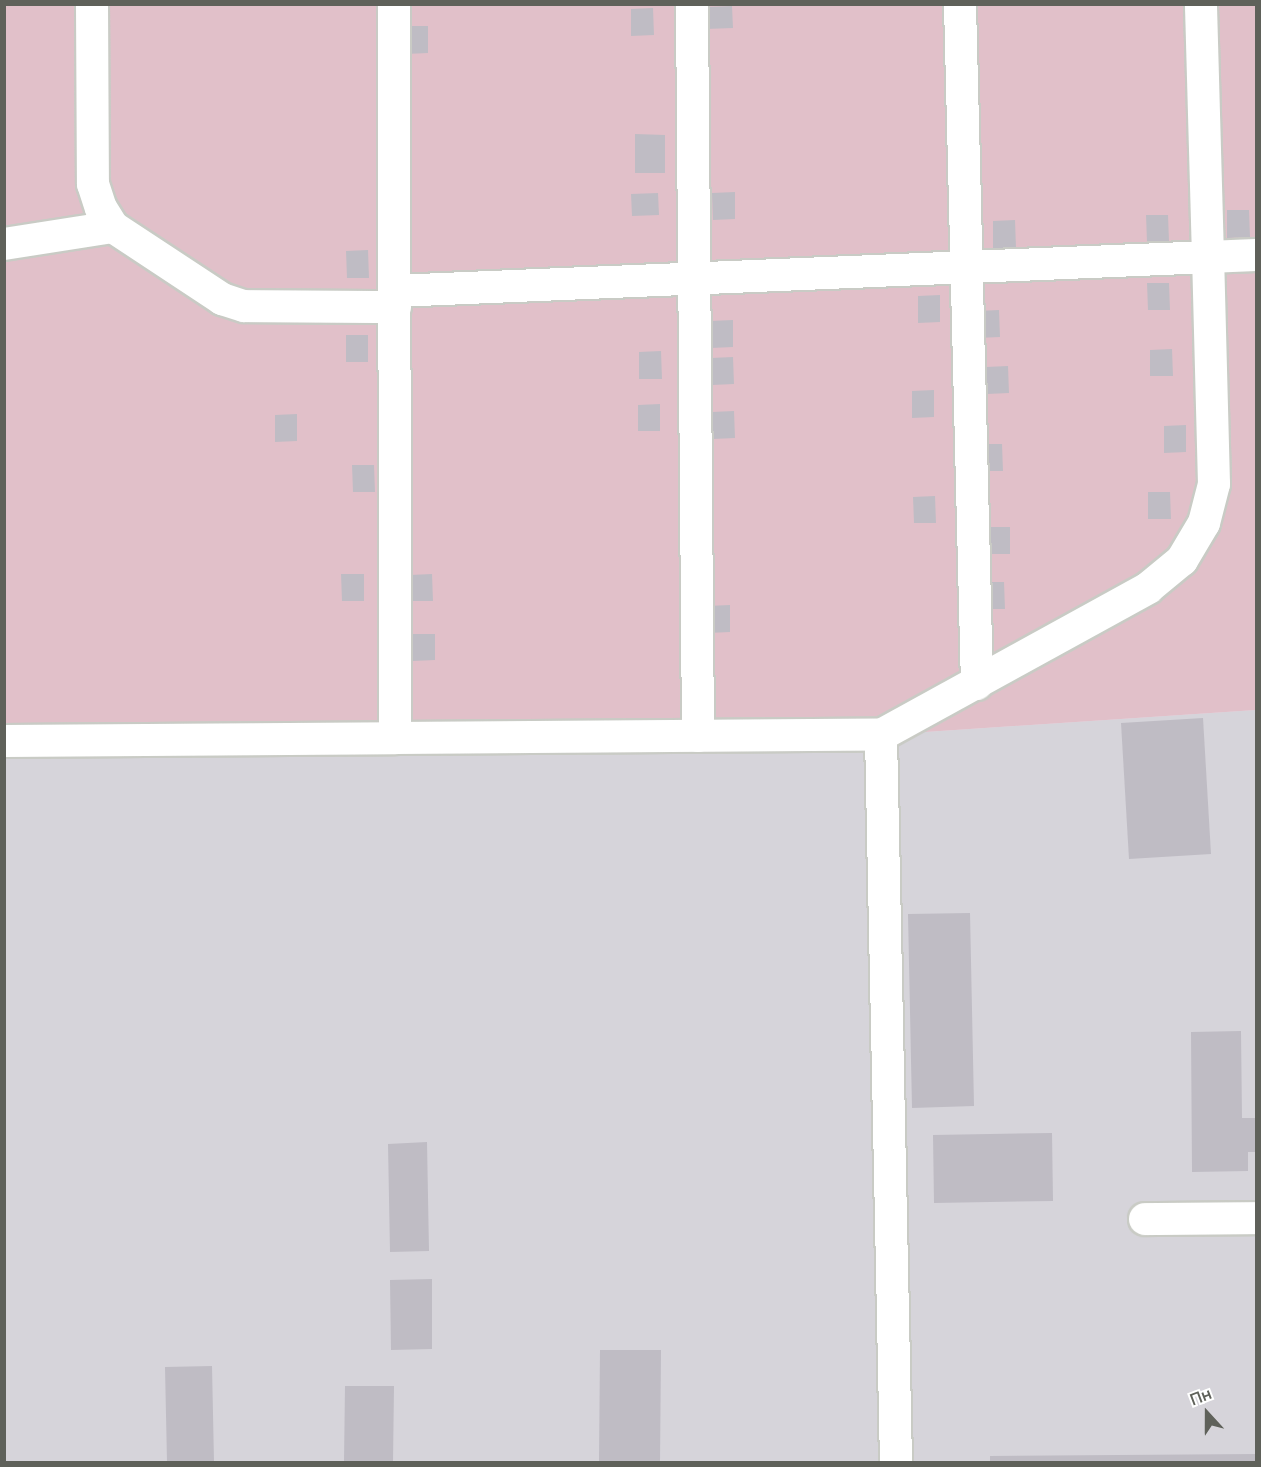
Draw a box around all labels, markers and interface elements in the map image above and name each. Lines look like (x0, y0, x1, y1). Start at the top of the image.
text: Пн (1187, 1382, 1215, 1410)
north arrow (1177, 1383, 1237, 1443)

